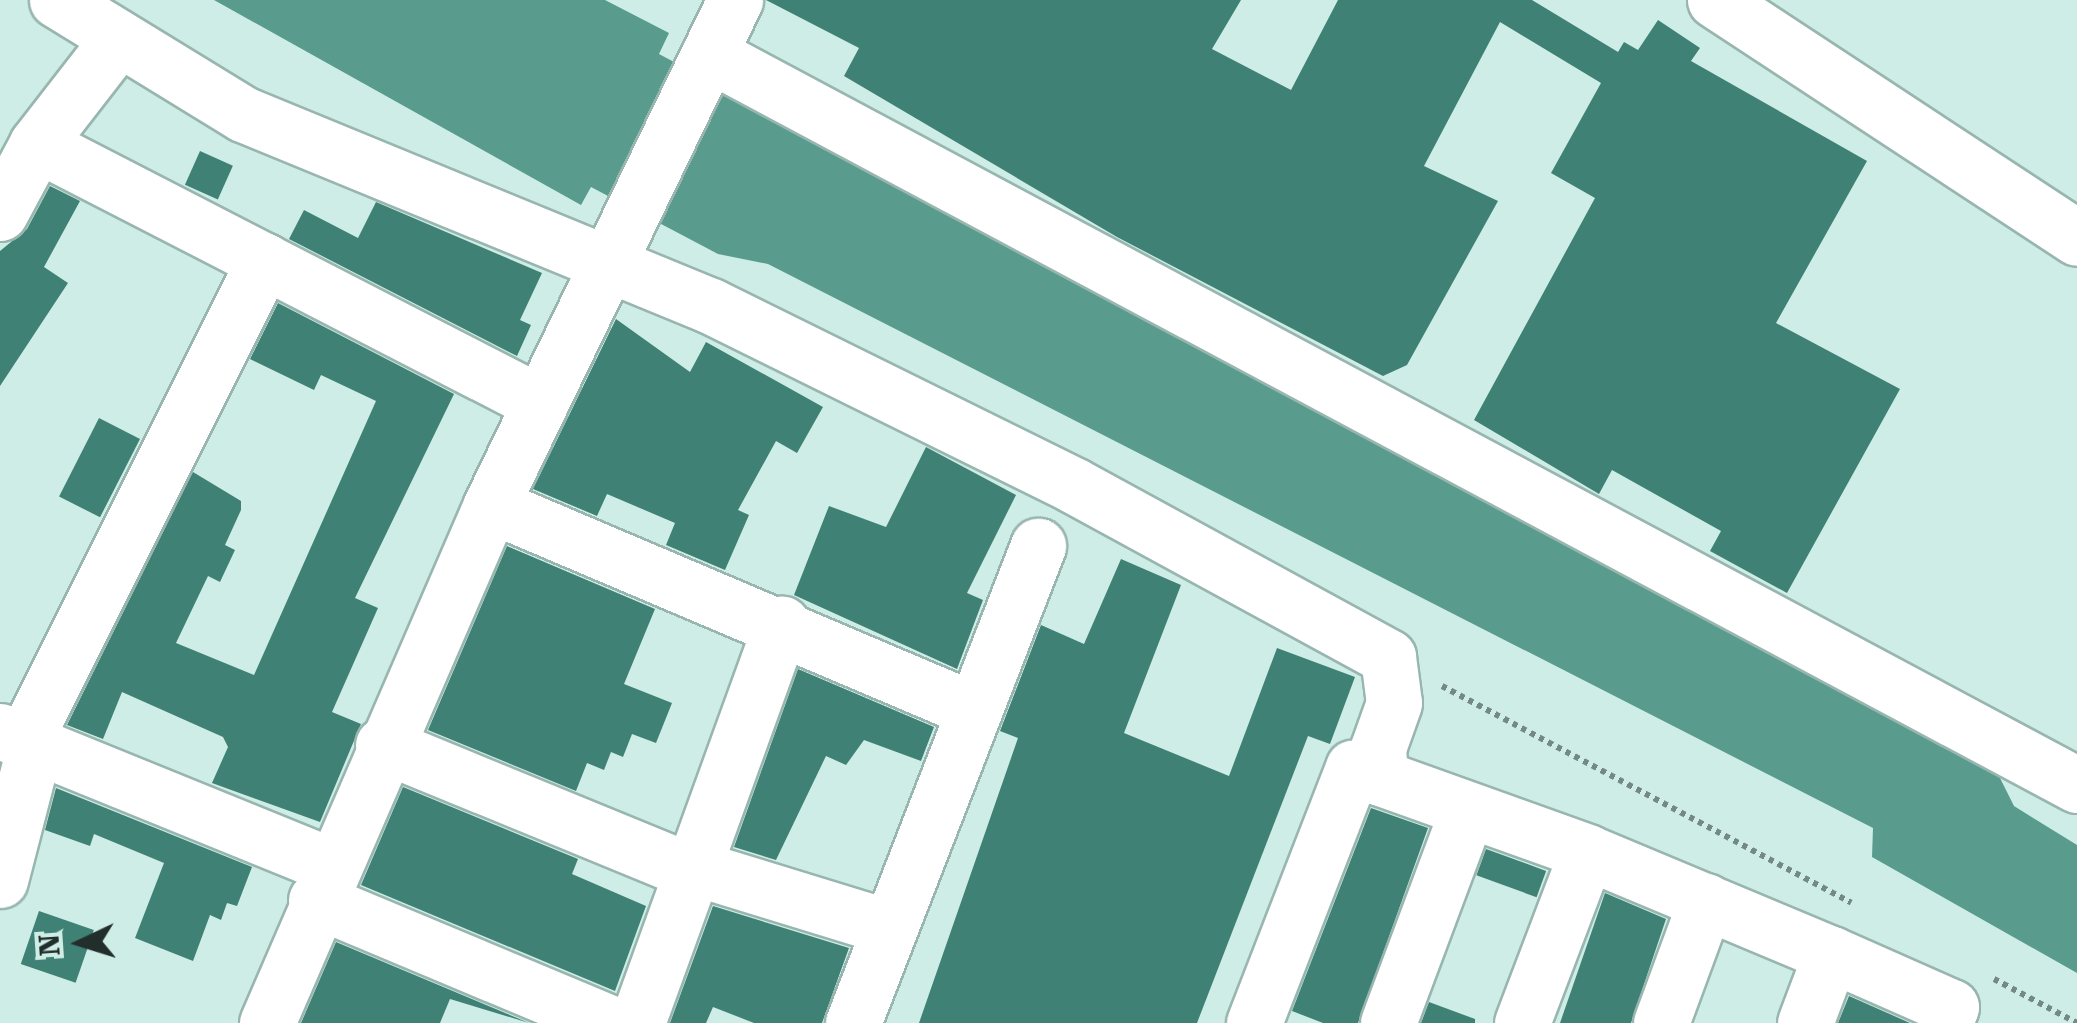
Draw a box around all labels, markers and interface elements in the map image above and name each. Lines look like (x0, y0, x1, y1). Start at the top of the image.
north arrow (30, 893, 130, 993)
text: N (32, 933, 67, 957)

